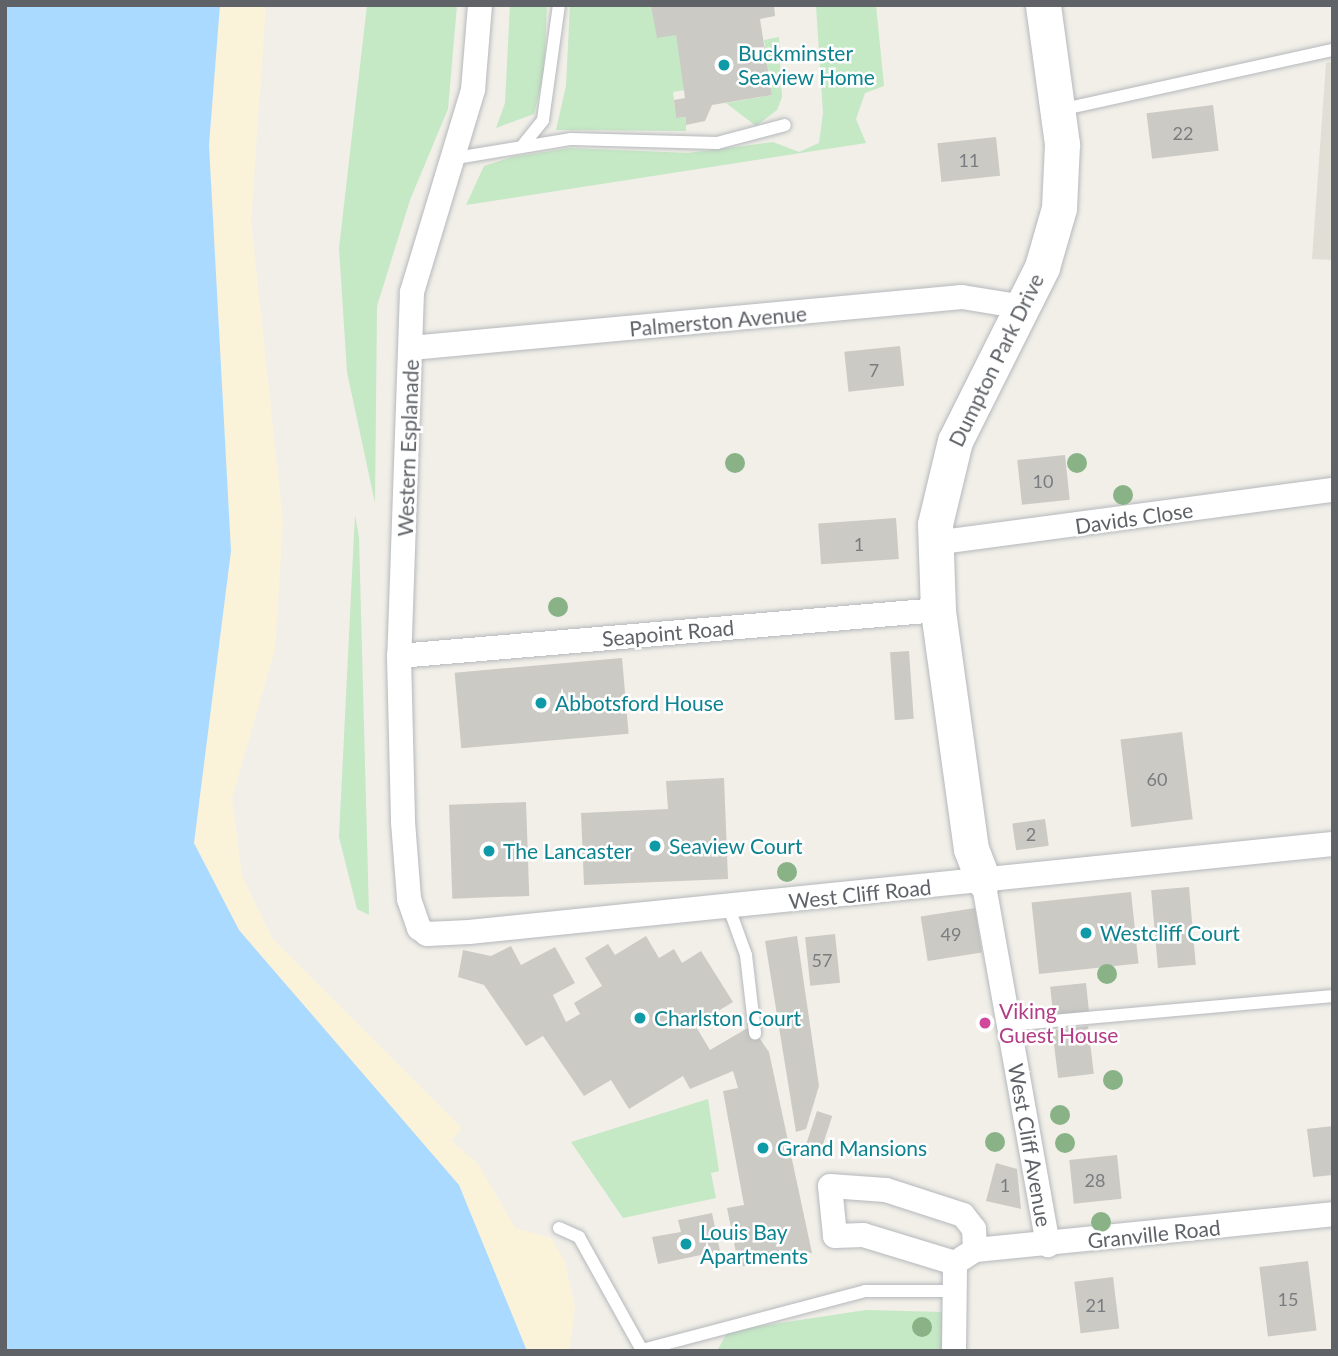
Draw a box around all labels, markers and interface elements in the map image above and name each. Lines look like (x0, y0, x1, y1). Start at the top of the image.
place label: Buckminster Seaview Home (738, 40, 875, 90)
marker: Buckminster Seaview Home (716, 57, 732, 73)
house number: 22 (1173, 122, 1193, 144)
house number: 11 (959, 149, 979, 171)
street label: Dumpton Park Drive (943, 269, 1049, 451)
street label: Palmerston Avenue (628, 301, 808, 341)
street label: Western Esplanade (392, 359, 424, 537)
house number: 7 (869, 359, 879, 381)
house number: 10 (1033, 470, 1053, 492)
street label: Davids Close (1073, 497, 1195, 539)
house number: 1 (854, 533, 864, 555)
street label: Seapoint Road (601, 615, 735, 651)
place label: Abbotsford House (555, 690, 724, 716)
marker: Abbotsford House (533, 695, 549, 711)
house number: 60 (1147, 768, 1167, 790)
house number: 2 (1026, 823, 1036, 845)
place label: Seaview Court (669, 833, 803, 859)
place label: The Lancaster (503, 838, 632, 864)
marker: Seaview Court (647, 838, 663, 854)
marker: The Lancaster (481, 843, 497, 859)
street label: West Cliff Road (787, 874, 933, 914)
place label: Westcliff Court (1100, 920, 1240, 946)
house number: 49 (941, 923, 961, 945)
marker: Westcliff Court (1078, 925, 1094, 941)
house number: 57 (812, 949, 832, 971)
place label: Viking Guest House (999, 998, 1118, 1048)
place label: Charlston Court (654, 1005, 801, 1031)
marker: Charlston Court (632, 1010, 648, 1026)
marker: Viking Guest House (977, 1015, 993, 1031)
street label: West Cliff Avenue (1003, 1061, 1057, 1229)
place label: Grand Mansions (777, 1135, 927, 1161)
marker: Grand Mansions (755, 1140, 771, 1156)
house number: 28 (1085, 1169, 1105, 1191)
house number: 1 (1000, 1174, 1010, 1196)
street label: Granville Road (1086, 1214, 1222, 1254)
place label: Louis Bay Apartments (700, 1219, 808, 1269)
marker: Louis Bay Apartments (678, 1236, 694, 1252)
house number: 15 (1278, 1288, 1298, 1310)
house number: 21 (1086, 1294, 1106, 1316)

